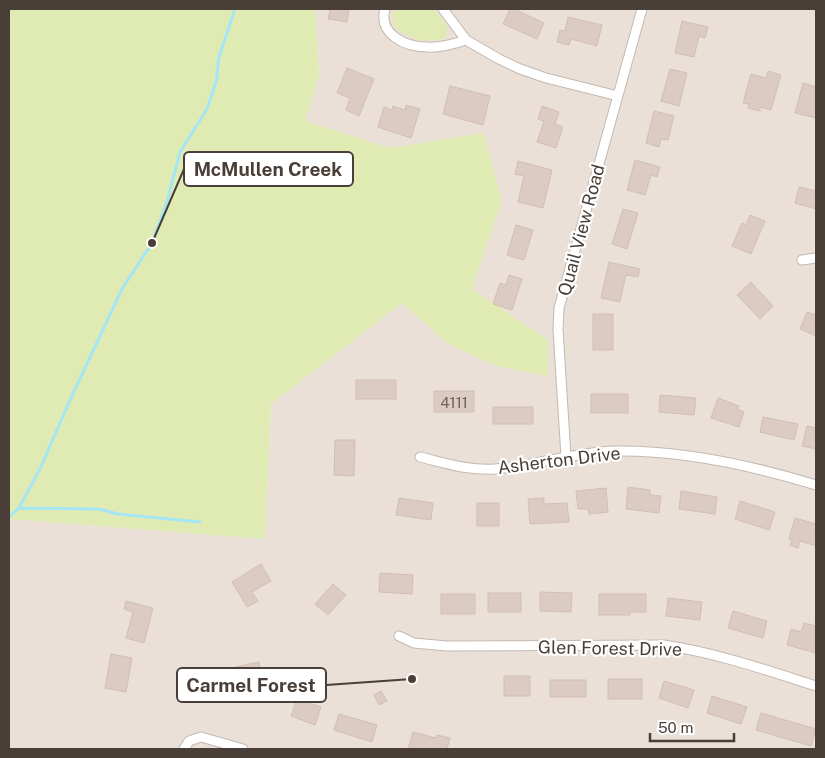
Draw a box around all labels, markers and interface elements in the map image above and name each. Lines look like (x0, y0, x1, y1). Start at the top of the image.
callout: McMullen Creek (184, 152, 353, 186)
text: McMullen Creek (194, 158, 342, 180)
street label: Quail View Road (553, 162, 609, 298)
house number: 4111 (440, 394, 468, 411)
street label: Asherton Drive (496, 442, 622, 478)
street label: Glen Forest Drive (538, 636, 682, 660)
callout: Carmel Forest (177, 668, 326, 702)
text: Carmel Forest (186, 674, 316, 696)
scale bar (650, 710, 734, 742)
text: 50 m (658, 719, 693, 736)

